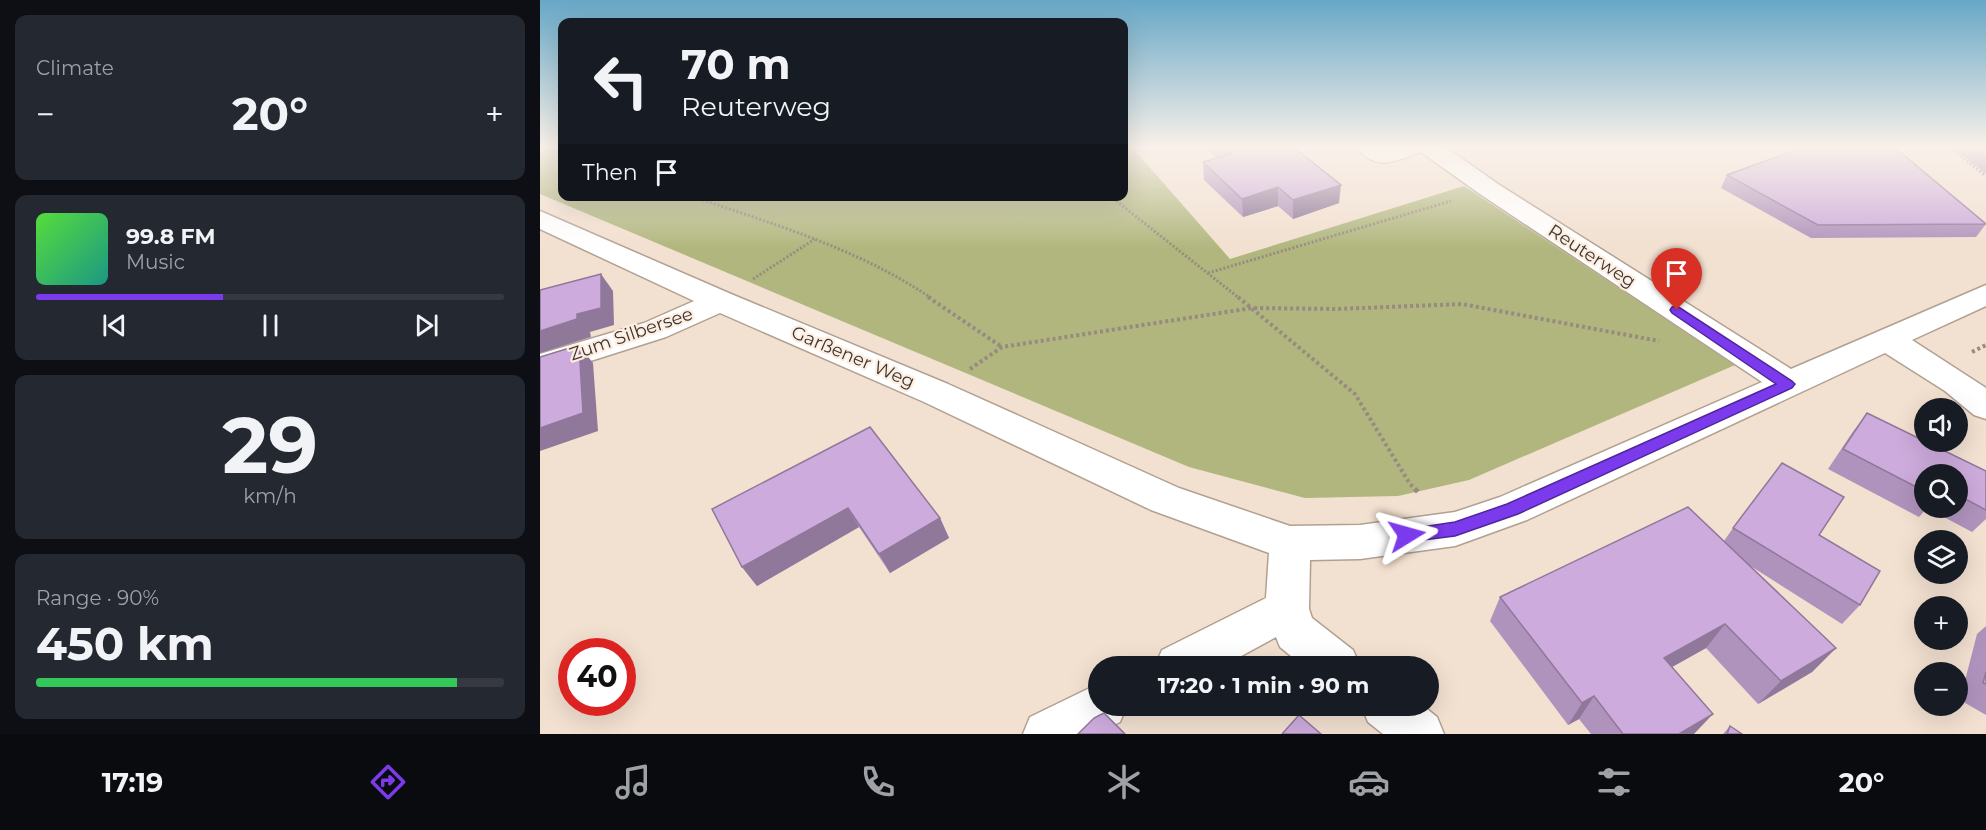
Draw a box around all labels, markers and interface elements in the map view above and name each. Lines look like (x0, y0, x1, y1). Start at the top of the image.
text: 70 m (681, 38, 791, 90)
icon: left (582, 42, 660, 120)
text: Climate (36, 56, 114, 80)
text: 20° (232, 86, 308, 141)
text: Reuterweg (681, 90, 831, 123)
text: − (36, 94, 55, 134)
text: + (485, 94, 504, 134)
icon: arrive (650, 156, 683, 189)
text: Then (582, 159, 638, 186)
street label: Reuterweg (1544, 220, 1640, 292)
text: 99.8 FM (126, 223, 216, 250)
pin (1651, 248, 1702, 310)
text: Music (126, 250, 185, 274)
icon: arrive (1660, 257, 1693, 290)
street label: Zum Silbersee (566, 303, 696, 365)
icon: previous (98, 309, 131, 342)
icon: pause (254, 309, 287, 342)
icon: next (410, 309, 443, 342)
street label: Garßener Weg (788, 321, 918, 393)
text: 29 (222, 397, 318, 493)
map controls (1914, 398, 1968, 716)
button: sound (1914, 398, 1968, 452)
button: search (1914, 464, 1968, 518)
text: km/h (243, 484, 297, 508)
position arrow (1375, 503, 1439, 567)
button: layers (1914, 530, 1968, 584)
text: Range · 90% (36, 586, 159, 610)
button: + (1914, 596, 1968, 650)
text: 450 km (36, 616, 214, 671)
speed limit sign: 40 (558, 638, 636, 716)
button: − (1914, 662, 1968, 716)
text: 17:20 · 1 min · 90 m (1158, 672, 1369, 699)
icon: directions (367, 761, 409, 803)
icon: music (612, 761, 654, 803)
icon: phone (857, 761, 899, 803)
icon: climate (1103, 761, 1145, 803)
icon: car (1348, 761, 1390, 803)
icon: filters (1593, 761, 1635, 803)
text: 17:19 (102, 766, 163, 799)
text: 20° (1839, 766, 1884, 799)

